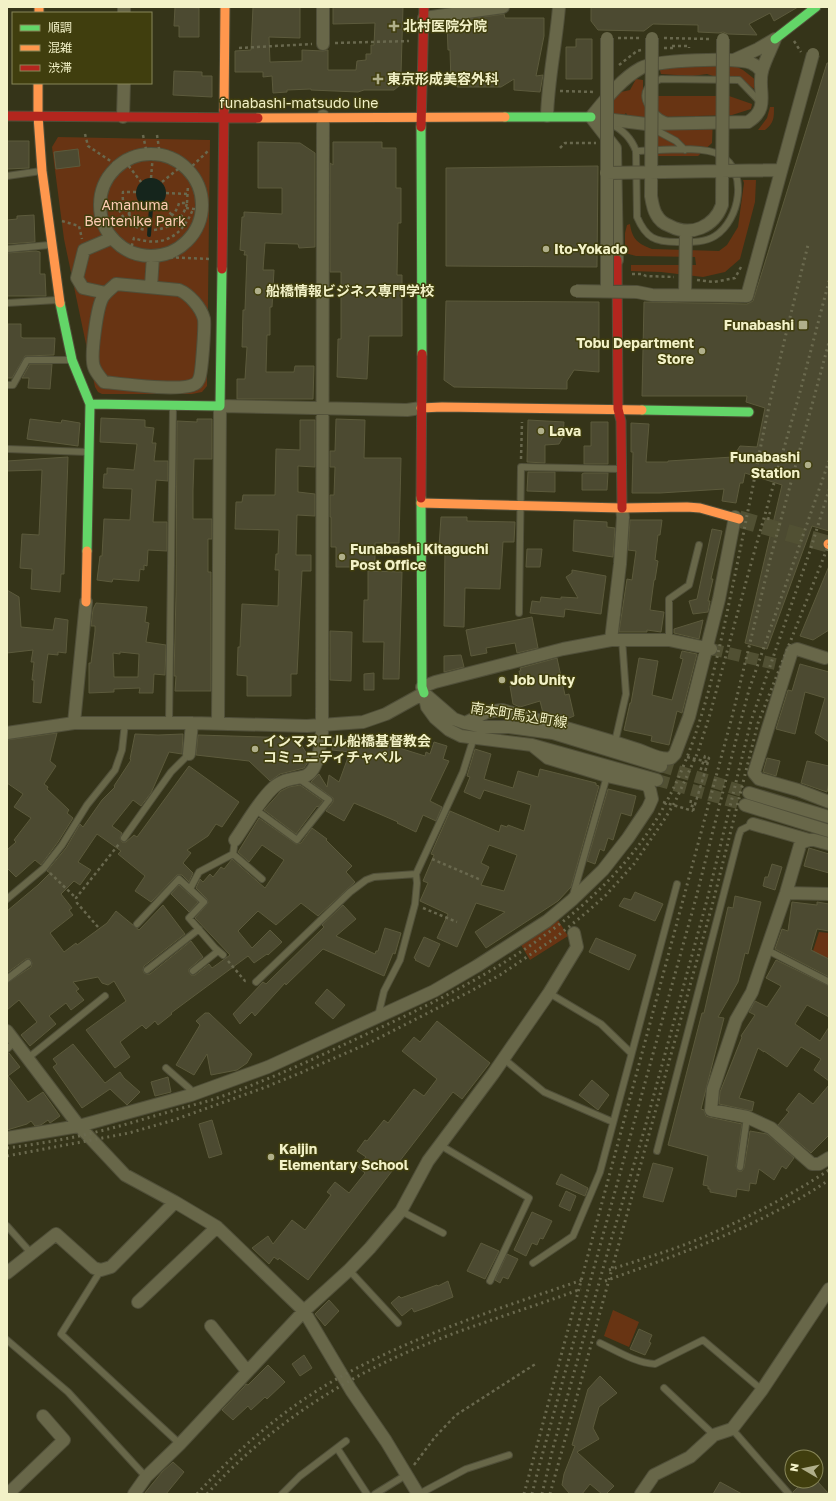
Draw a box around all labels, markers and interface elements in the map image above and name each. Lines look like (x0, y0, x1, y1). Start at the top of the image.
legend (12, 12, 152, 84)
place label: 北村医院分院 (403, 17, 487, 34)
text: 順調 (48, 20, 72, 35)
marker: 北村医院分院 (388, 20, 400, 32)
text: 混雑 (48, 40, 72, 55)
text: 渋滞 (48, 60, 72, 75)
place label: 東京形成美容外科 (387, 70, 499, 87)
marker: 東京形成美容外科 (372, 73, 384, 85)
street label: funabashi-matsudo line (220, 94, 378, 111)
park label: Amanuma Bentenike Park (84, 196, 186, 229)
place label: Ito-Yokado (554, 240, 628, 257)
marker: Ito-Yokado (541, 244, 551, 254)
place label: 船橋情報ビジネス専門学校 (266, 282, 434, 299)
marker: 船橋情報ビジネス専門学校 (253, 286, 263, 296)
place label: Funabashi (724, 316, 794, 333)
marker: Funabashi (797, 319, 809, 331)
place label: Tobu Department Store (576, 334, 694, 367)
marker: Tobu Department Store (697, 346, 707, 356)
place label: Lava (549, 422, 581, 439)
marker: Lava (536, 426, 546, 436)
place label: Funabashi Station (730, 448, 800, 481)
marker: Funabashi Station (803, 460, 813, 470)
place label: Funabashi Kitaguchi Post Office (350, 540, 489, 573)
marker: Funabashi Kitaguchi Post Office (337, 552, 347, 562)
place label: Job Unity (510, 671, 576, 688)
marker: Job Unity (497, 675, 507, 685)
street label: 南本町馬込町線 (469, 698, 569, 731)
place label: インマヌエル船橋基督教会 コミュニティチャペル (263, 732, 431, 765)
marker: インマヌエル船橋基督教会 コミュニティチャペル (250, 744, 260, 754)
place label: Kaijin Elementary School (279, 1140, 409, 1173)
marker: Kaijin Elementary School (266, 1152, 276, 1162)
north arrow (784, 1449, 824, 1489)
text: N (787, 1462, 801, 1473)

